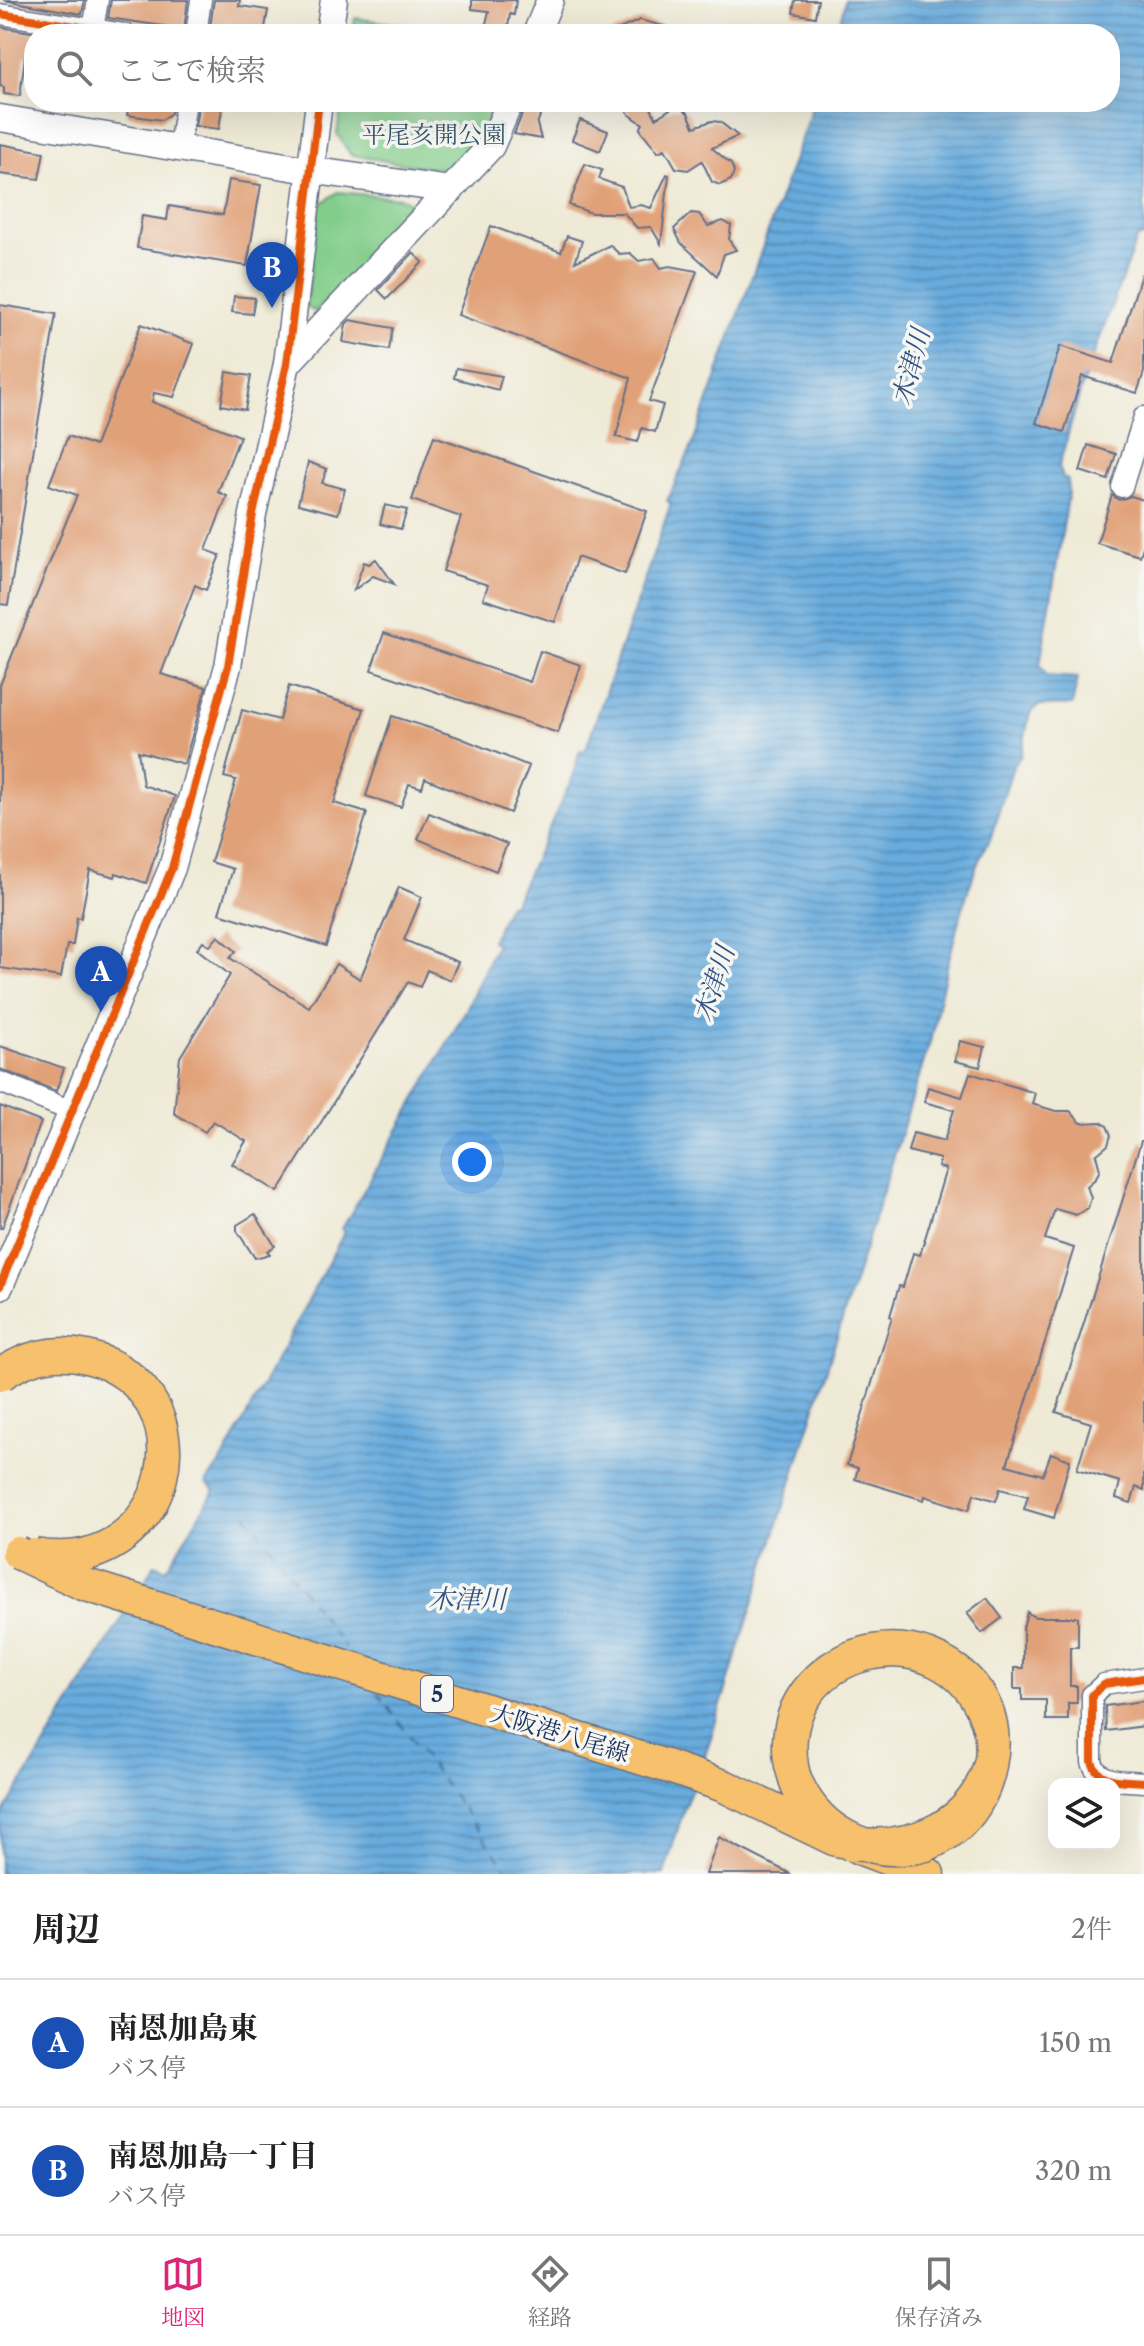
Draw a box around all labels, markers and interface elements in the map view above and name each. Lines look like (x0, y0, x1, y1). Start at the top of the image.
search box (24, 24, 1120, 112)
icon: search (52, 46, 96, 90)
text: ここで検索 (116, 52, 266, 89)
park label: 平尾亥開公園 (362, 120, 506, 149)
pin: B (246, 242, 298, 308)
water label: 木津川 (885, 322, 937, 409)
water label: 木津川 (687, 939, 742, 1026)
pin: A (75, 946, 127, 1012)
your location (452, 1142, 492, 1182)
water label: 木津川 (428, 1583, 509, 1615)
road number: 5 (421, 1676, 453, 1712)
street label: 大阪港八尾線 (487, 1698, 633, 1768)
map controls (1048, 1778, 1120, 1850)
button: layers (1048, 1778, 1120, 1850)
text: 周辺 (32, 1908, 100, 1950)
text: 2件 (1071, 1913, 1112, 1945)
text: 南恩加島東 (108, 2009, 258, 2046)
text: A (48, 2027, 68, 2059)
text: 150 m (1039, 2027, 1112, 2059)
text: バス停 (108, 2052, 186, 2084)
text: 南恩加島一丁目 (108, 2137, 318, 2174)
text: B (48, 2155, 68, 2187)
text: 320 m (1035, 2155, 1112, 2187)
text: バス停 (108, 2180, 186, 2212)
tab: 地図 (161, 2252, 205, 2331)
tab: 経路 (528, 2252, 572, 2331)
tab: 保存済み (895, 2252, 983, 2331)

